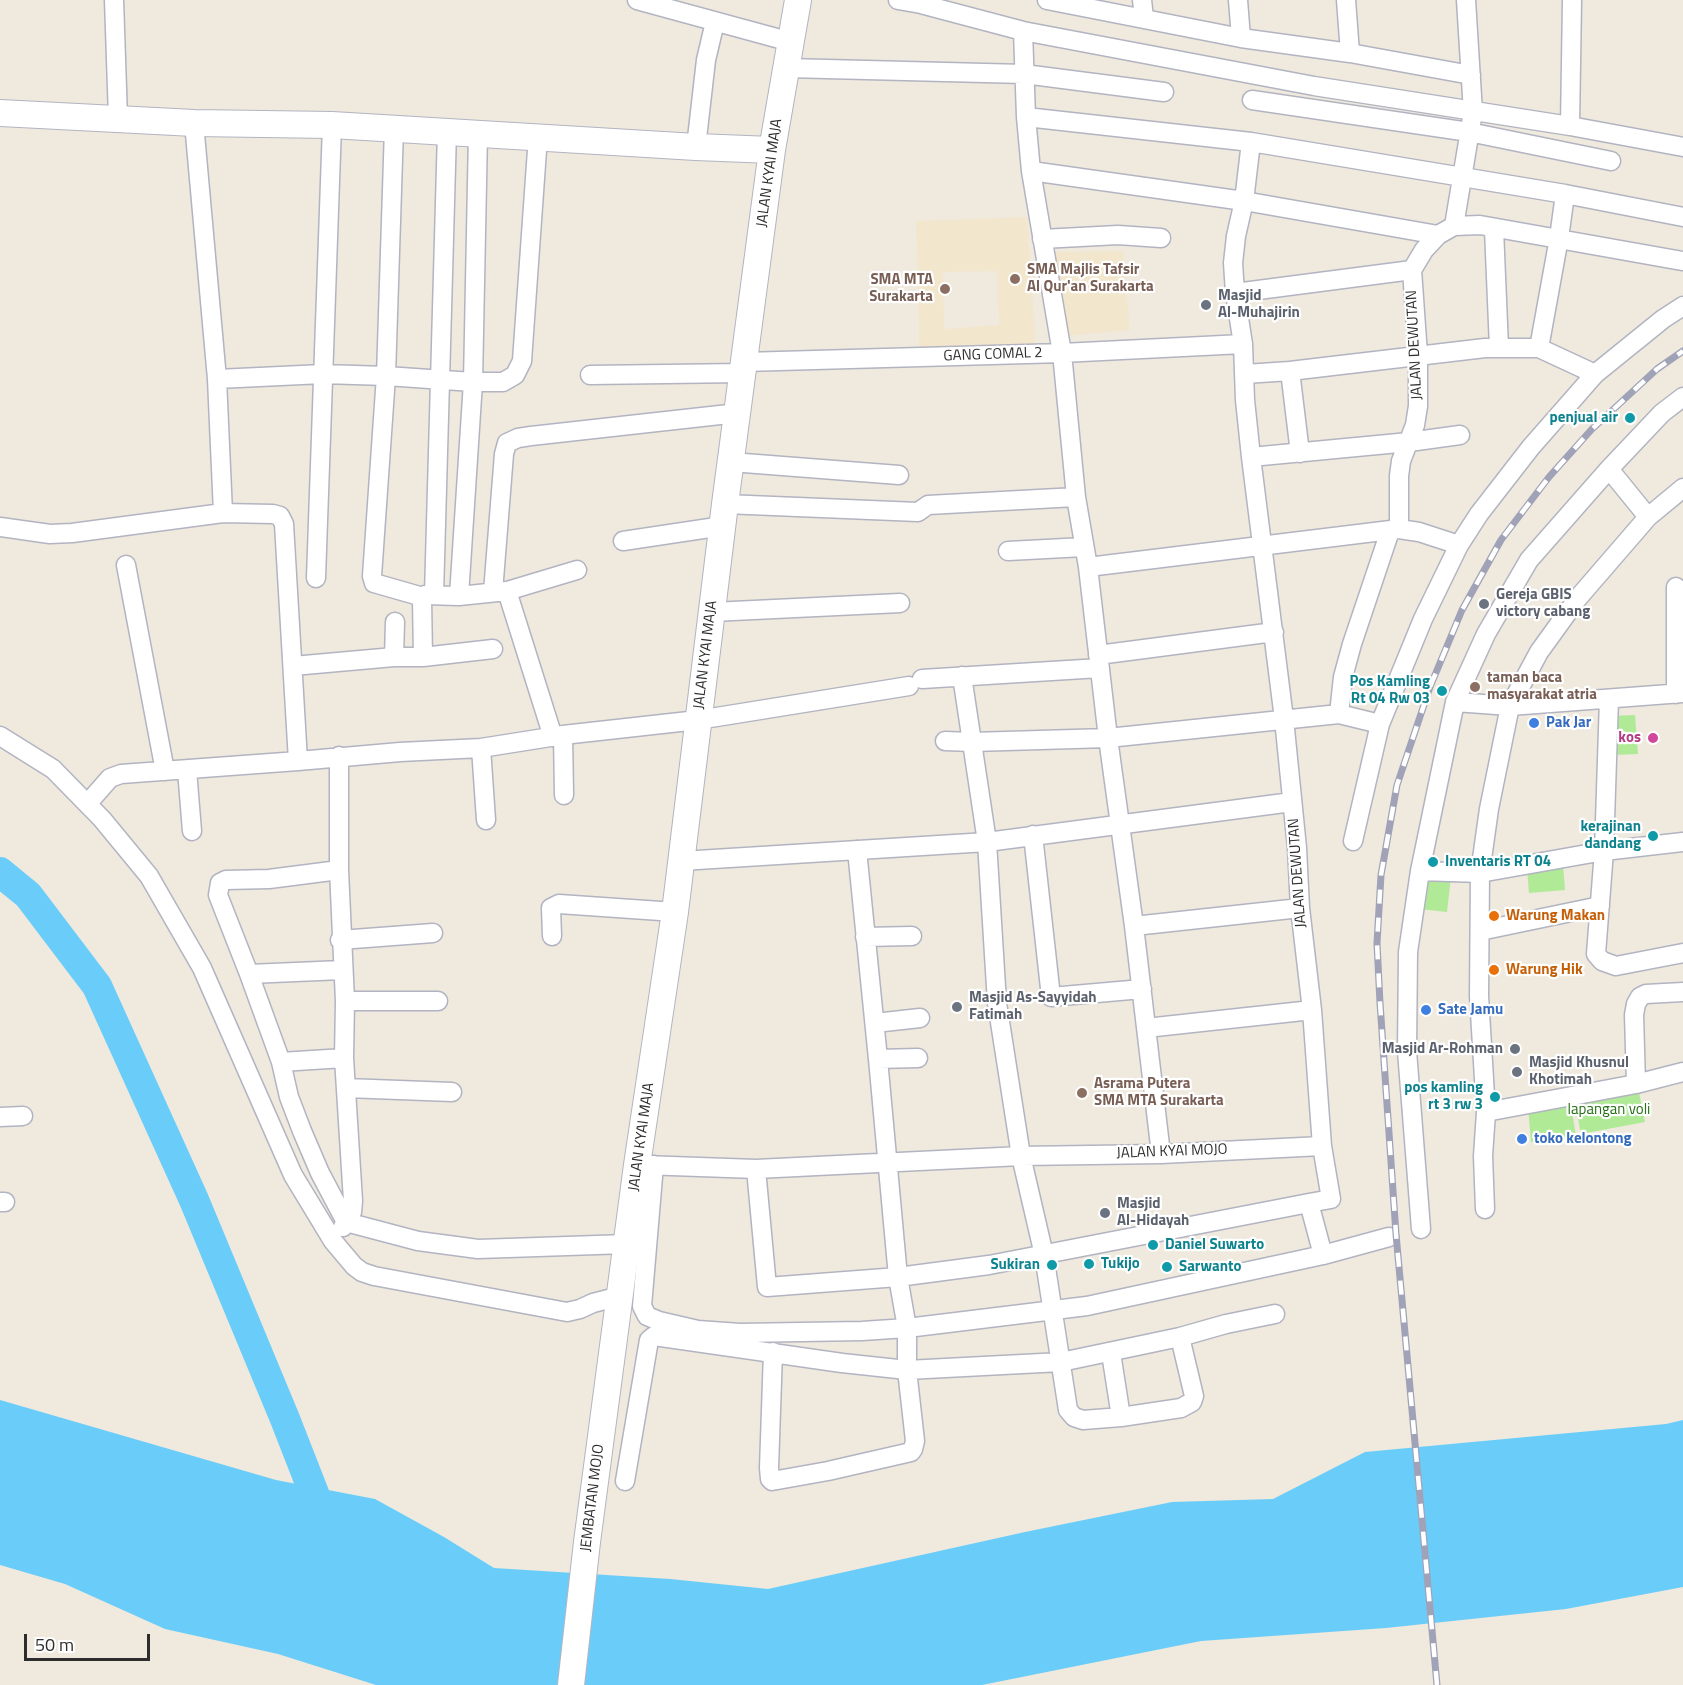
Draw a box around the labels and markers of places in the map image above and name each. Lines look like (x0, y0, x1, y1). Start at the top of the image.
place label: SMA Majlis Tafsir Al Qur'an Surakarta (1027, 261, 1154, 296)
place label: SMA MTA Surakarta (869, 271, 933, 306)
marker: SMA Majlis Tafsir Al Qur'an Surakarta (1008, 272, 1022, 286)
marker: SMA MTA Surakarta (938, 282, 952, 296)
place label: Masjid Al-Muhajirin (1218, 287, 1300, 322)
marker: Masjid Al-Muhajirin (1199, 298, 1213, 312)
place label: penjual air (1550, 409, 1618, 427)
marker: penjual air (1623, 411, 1637, 425)
place label: Gereja GBIS victory cabang (1496, 586, 1590, 621)
marker: Gereja GBIS victory cabang (1477, 597, 1491, 611)
place label: taman baca masyarakat atria (1487, 669, 1597, 704)
place label: Pos Kamling Rt 04 Rw 03 (1350, 673, 1430, 708)
marker: taman baca masyarakat atria (1468, 680, 1482, 694)
marker: Pos Kamling Rt 04 Rw 03 (1435, 684, 1449, 698)
place label: Pak Jar (1546, 714, 1591, 732)
marker: Pak Jar (1527, 716, 1541, 730)
place label: kos (1618, 729, 1641, 747)
marker: kos (1646, 731, 1660, 745)
place label: kerajinan dandang (1581, 818, 1641, 853)
marker: kerajinan dandang (1646, 829, 1660, 843)
place label: Inventaris RT 04 (1445, 853, 1551, 871)
marker: Inventaris RT 04 (1426, 855, 1440, 869)
place label: Warung Makan (1506, 907, 1605, 925)
marker: Warung Makan (1487, 909, 1501, 923)
place label: Warung Hik (1506, 961, 1583, 979)
marker: Warung Hik (1487, 963, 1501, 977)
place label: Masjid As-Sayyidah Fatimah (969, 989, 1097, 1024)
marker: Masjid As-Sayyidah Fatimah (950, 1000, 964, 1014)
place label: Sate Jamu (1438, 1001, 1503, 1019)
marker: Sate Jamu (1419, 1003, 1433, 1017)
place label: Masjid Ar-Rohman (1382, 1040, 1503, 1058)
marker: Masjid Ar-Rohman (1508, 1042, 1522, 1056)
place label: Masjid Khusnul Khotimah (1529, 1054, 1629, 1089)
marker: Masjid Khusnul Khotimah (1510, 1065, 1524, 1079)
place label: Asrama Putera SMA MTA Surakarta (1094, 1075, 1224, 1110)
place label: pos kamling rt 3 rw 3 (1404, 1079, 1483, 1114)
marker: Asrama Putera SMA MTA Surakarta (1075, 1086, 1089, 1100)
marker: pos kamling rt 3 rw 3 (1488, 1090, 1502, 1104)
place label: toko kelontong (1534, 1130, 1632, 1148)
marker: toko kelontong (1515, 1132, 1529, 1146)
place label: Masjid Al-Hidayah (1117, 1195, 1189, 1230)
marker: Masjid Al-Hidayah (1098, 1206, 1112, 1220)
place label: Daniel Suwarto (1165, 1236, 1264, 1254)
marker: Daniel Suwarto (1146, 1238, 1160, 1252)
place label: Tukijo (1101, 1255, 1140, 1273)
place label: Sukiran (990, 1256, 1040, 1274)
marker: Tukijo (1082, 1257, 1096, 1271)
marker: Sukiran (1045, 1258, 1059, 1272)
place label: Sarwanto (1179, 1258, 1241, 1276)
marker: Sarwanto (1160, 1260, 1174, 1274)

